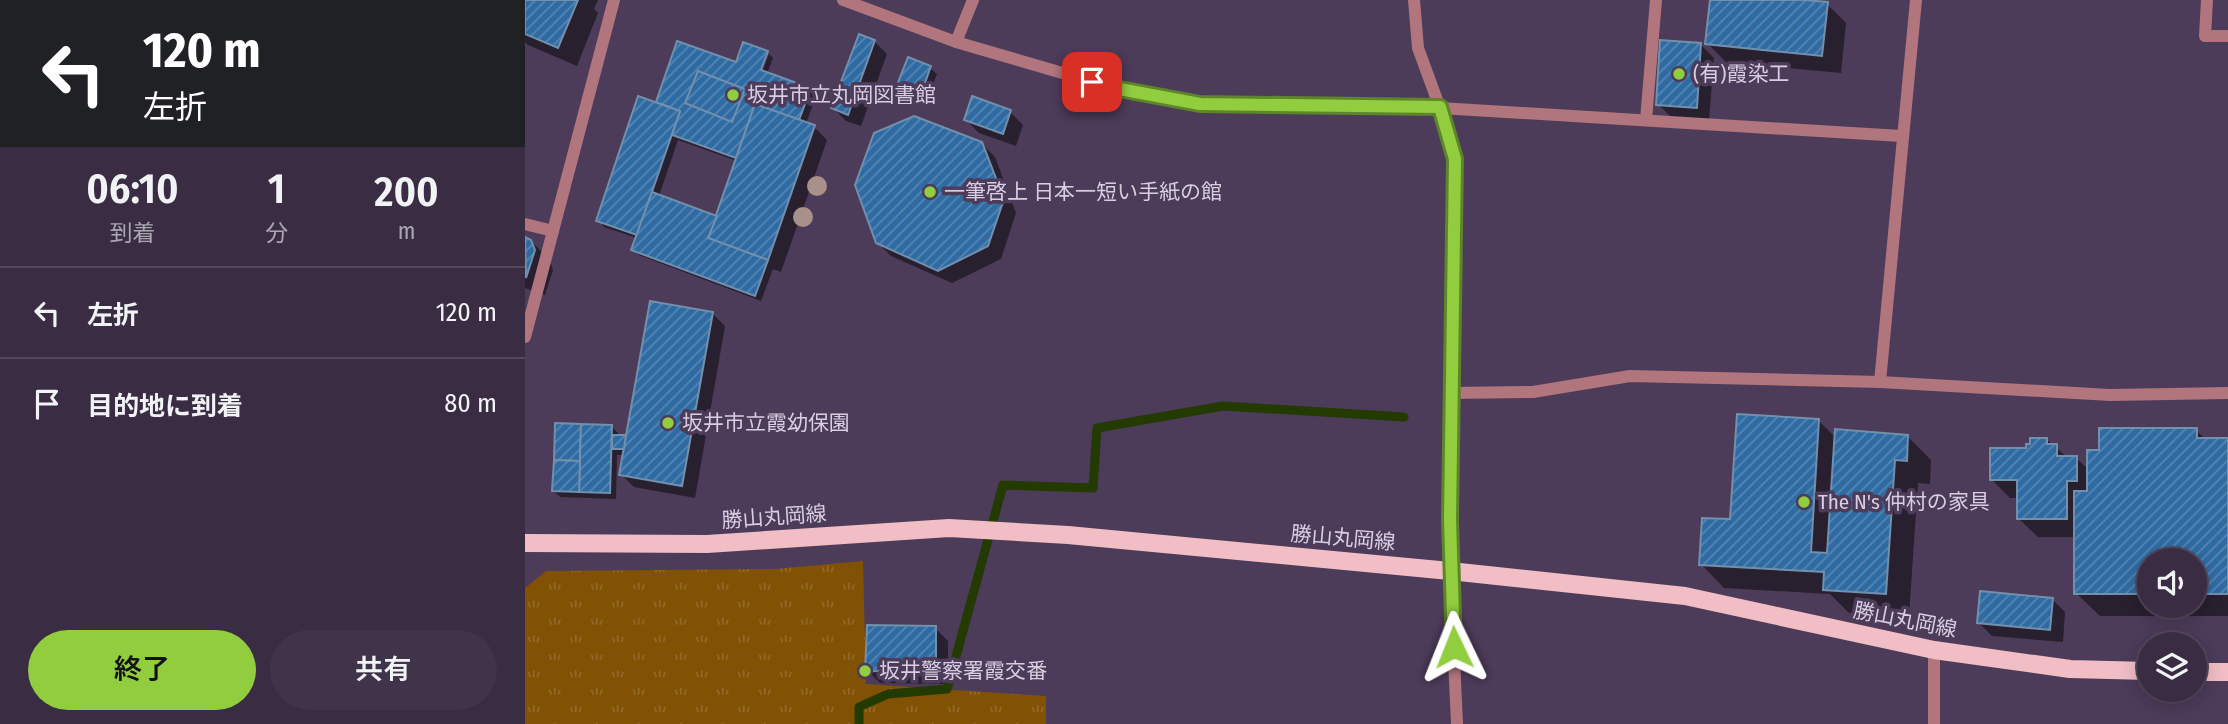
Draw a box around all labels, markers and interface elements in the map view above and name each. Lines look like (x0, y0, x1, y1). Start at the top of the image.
text: 120 m (143, 21, 261, 80)
icon: left (28, 28, 119, 119)
pin (1062, 52, 1122, 112)
place label: (有)霞染工 (1693, 61, 1789, 87)
icon: arrive (1073, 63, 1111, 101)
marker: (有)霞染工 (1671, 66, 1687, 82)
place label: 坂井市立丸岡図書館 (747, 82, 936, 108)
marker: 坂井市立丸岡図書館 (725, 87, 741, 103)
text: 左折 (143, 88, 207, 126)
text: 06:10 (86, 164, 179, 214)
text: 1 (268, 164, 285, 214)
text: 200 (374, 167, 439, 217)
place label: 一筆啓上 日本一短い手紙の館 (944, 179, 1222, 205)
marker: 一筆啓上 日本一短い手紙の館 (922, 184, 938, 200)
text: m (398, 217, 415, 245)
text: 到着 (109, 219, 155, 247)
text: 分 (265, 219, 288, 247)
icon: left (28, 294, 66, 332)
text: 120 m (436, 297, 497, 328)
text: 左折 (87, 300, 139, 331)
icon: arrive (28, 385, 66, 423)
text: 80 m (444, 388, 497, 419)
text: 目的地に到着 (87, 391, 243, 422)
place label: 坂井市立霞幼保園 (682, 410, 850, 436)
marker: 坂井市立霞幼保園 (660, 415, 676, 431)
place label: The N's 仲村の家具 (1818, 489, 1990, 515)
marker: The N's 仲村の家具 (1796, 494, 1812, 510)
street label: 勝山丸岡線 (721, 500, 827, 534)
street label: 勝山丸岡線 (1290, 520, 1396, 556)
map controls (2137, 548, 2207, 702)
button: sound (2137, 548, 2207, 618)
street label: 勝山丸岡線 (1851, 597, 1959, 643)
position arrow (1417, 610, 1491, 684)
button: 終了 (28, 630, 256, 710)
button: 共有 (270, 630, 497, 710)
button: layers (2137, 632, 2207, 702)
place label: 坂井警察署霞交番 (879, 658, 1047, 684)
marker: 坂井警察署霞交番 (857, 663, 873, 679)

